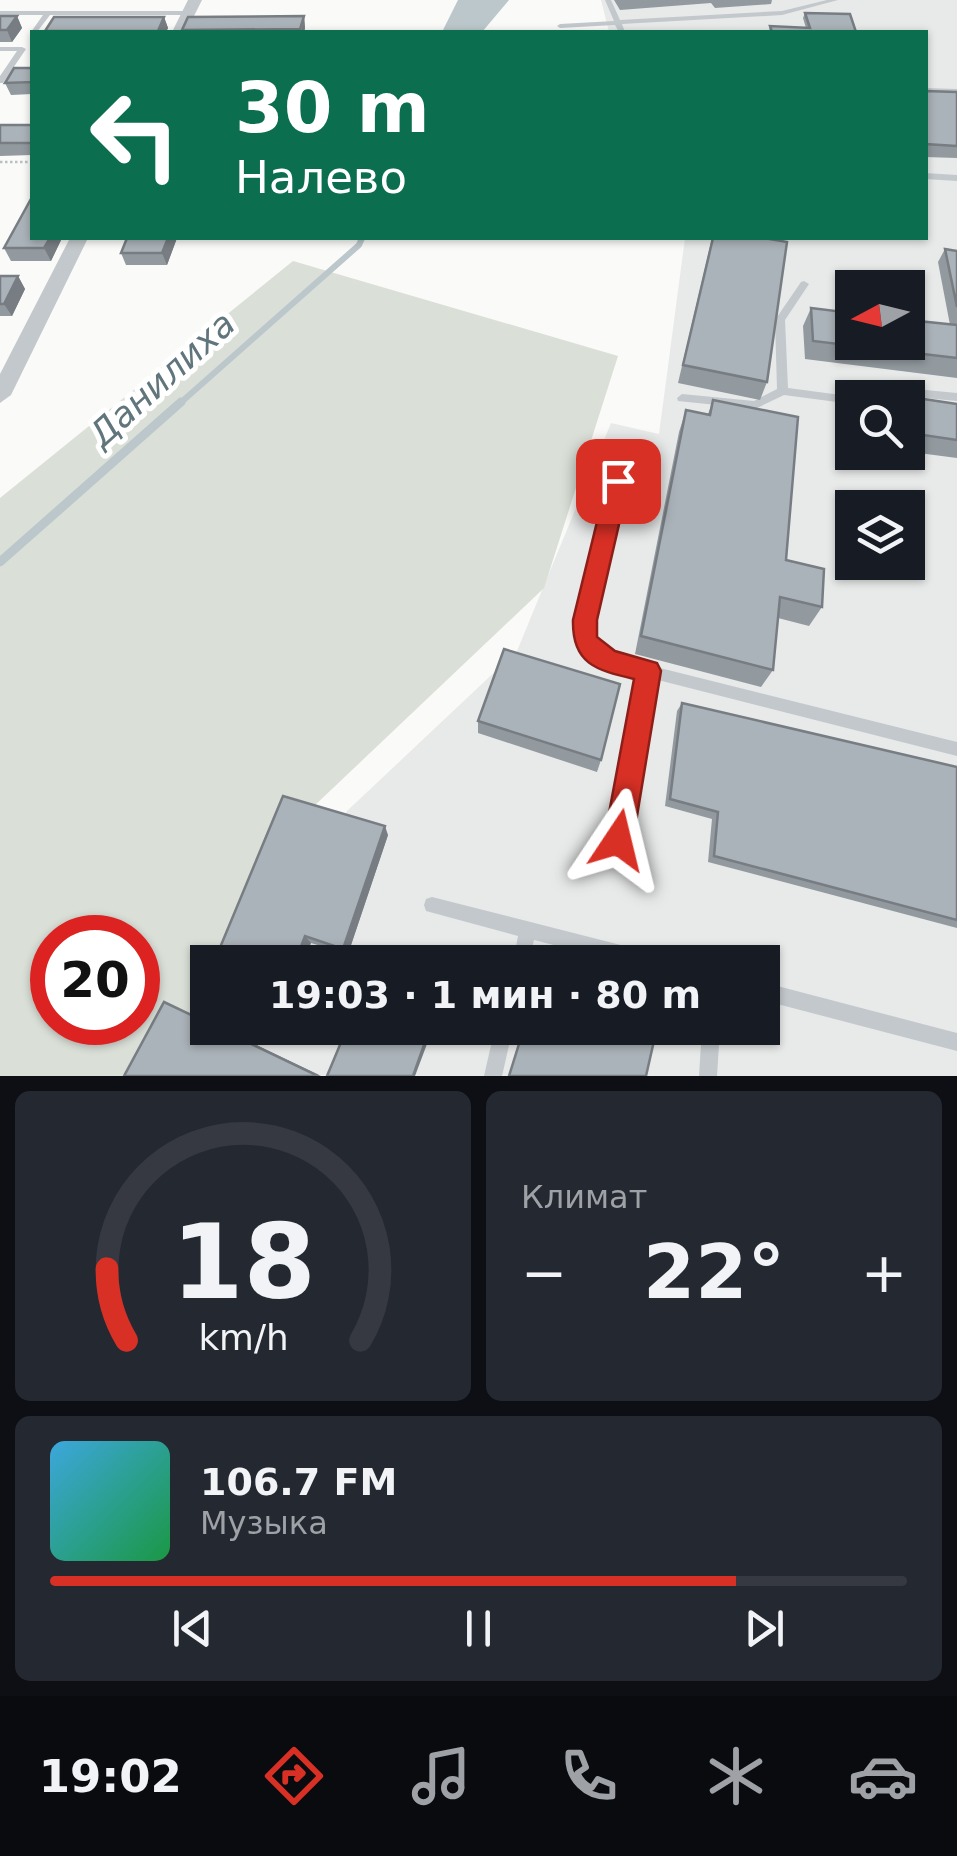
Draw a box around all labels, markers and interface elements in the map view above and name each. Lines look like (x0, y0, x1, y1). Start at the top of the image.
text: 30 m (235, 67, 430, 149)
icon: left (70, 70, 200, 200)
text: Налево (235, 151, 407, 204)
north arrow (835, 270, 925, 360)
map controls (835, 270, 925, 580)
water label: Данилиха (80, 303, 243, 456)
button: search (835, 380, 925, 470)
pin (576, 439, 661, 524)
icon: arrive (591, 454, 646, 509)
button: layers (835, 490, 925, 580)
position arrow (566, 788, 670, 892)
speed limit sign: 20 (30, 915, 160, 1045)
text: 19:03 · 1 мин · 80 m (269, 973, 701, 1017)
text: Климат (521, 1178, 647, 1216)
text: 18 (171, 1201, 315, 1323)
text: 22° (643, 1228, 785, 1316)
text: − (521, 1241, 567, 1305)
text: + (861, 1241, 907, 1305)
text: km/h (198, 1317, 288, 1358)
text: 106.7 FM (200, 1460, 397, 1504)
text: Музыка (200, 1504, 328, 1542)
icon: previous (165, 1601, 220, 1656)
icon: pause (451, 1601, 506, 1656)
icon: next (737, 1601, 792, 1656)
icon: directions (259, 1741, 329, 1811)
icon: music (406, 1741, 476, 1811)
icon: phone (554, 1741, 624, 1811)
icon: climate (701, 1741, 771, 1811)
icon: car (848, 1741, 918, 1811)
text: 19:02 (39, 1750, 182, 1803)

